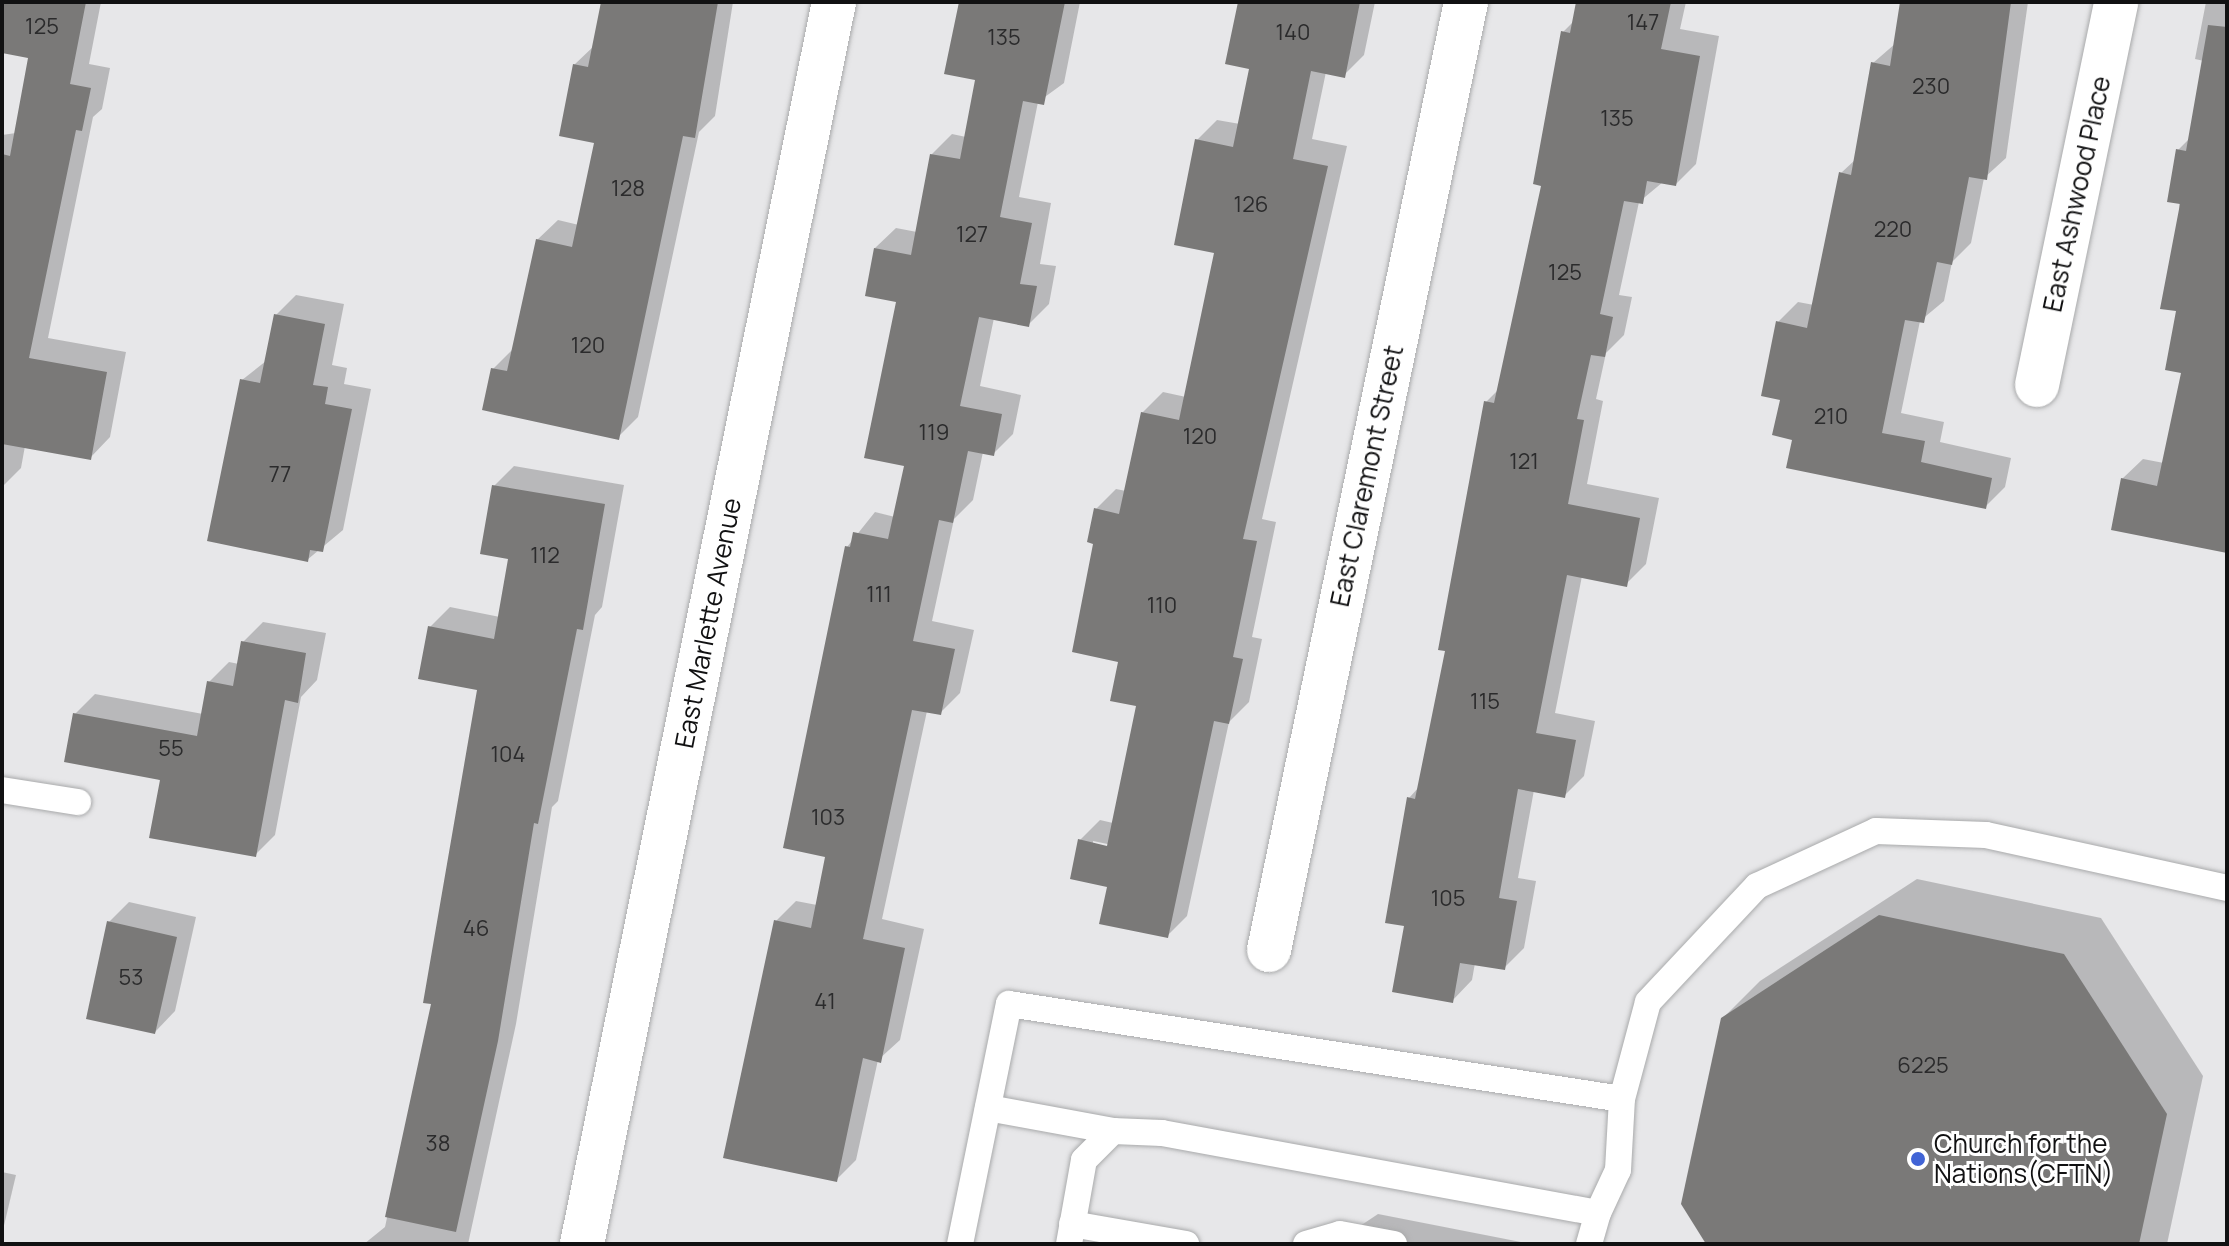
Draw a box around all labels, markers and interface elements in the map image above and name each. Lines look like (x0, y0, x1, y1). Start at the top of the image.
house number: 147 (1627, 10, 1659, 36)
house number: 125 (25, 14, 59, 40)
house number: 140 (1276, 20, 1310, 46)
house number: 135 (987, 25, 1021, 51)
street label: East Ashwood Place (2037, 73, 2117, 315)
house number: 230 (1912, 74, 1950, 100)
house number: 135 (1600, 106, 1634, 132)
house number: 128 (611, 176, 645, 202)
house number: 126 (1234, 192, 1268, 218)
house number: 220 (1874, 217, 1912, 243)
house number: 127 (956, 222, 988, 248)
house number: 125 (1548, 260, 1582, 286)
house number: 120 (571, 333, 605, 359)
street label: East Claremont Street (1324, 343, 1410, 609)
house number: 210 (1814, 404, 1848, 430)
house number: 119 (919, 420, 949, 446)
house number: 120 (1183, 424, 1217, 450)
house number: 121 (1509, 449, 1539, 475)
house number: 77 (269, 462, 291, 488)
street label: East Marlette Avenue (668, 495, 748, 751)
house number: 112 (530, 543, 560, 569)
house number: 111 (866, 582, 892, 608)
house number: 110 (1147, 593, 1177, 619)
house number: 115 (1470, 689, 1500, 715)
house number: 55 (158, 736, 184, 762)
house number: 104 (491, 742, 525, 768)
house number: 103 (811, 805, 845, 831)
house number: 105 (1431, 886, 1465, 912)
house number: 46 (463, 916, 489, 942)
house number: 53 (119, 965, 143, 991)
house number: 41 (814, 989, 836, 1015)
house number: 6225 (1897, 1053, 1949, 1079)
place label: Church for the Nations(CFTN) (1934, 1128, 2113, 1190)
house number: 38 (426, 1131, 450, 1157)
marker: Church for the Nations(CFTN) (1909, 1150, 1927, 1168)

